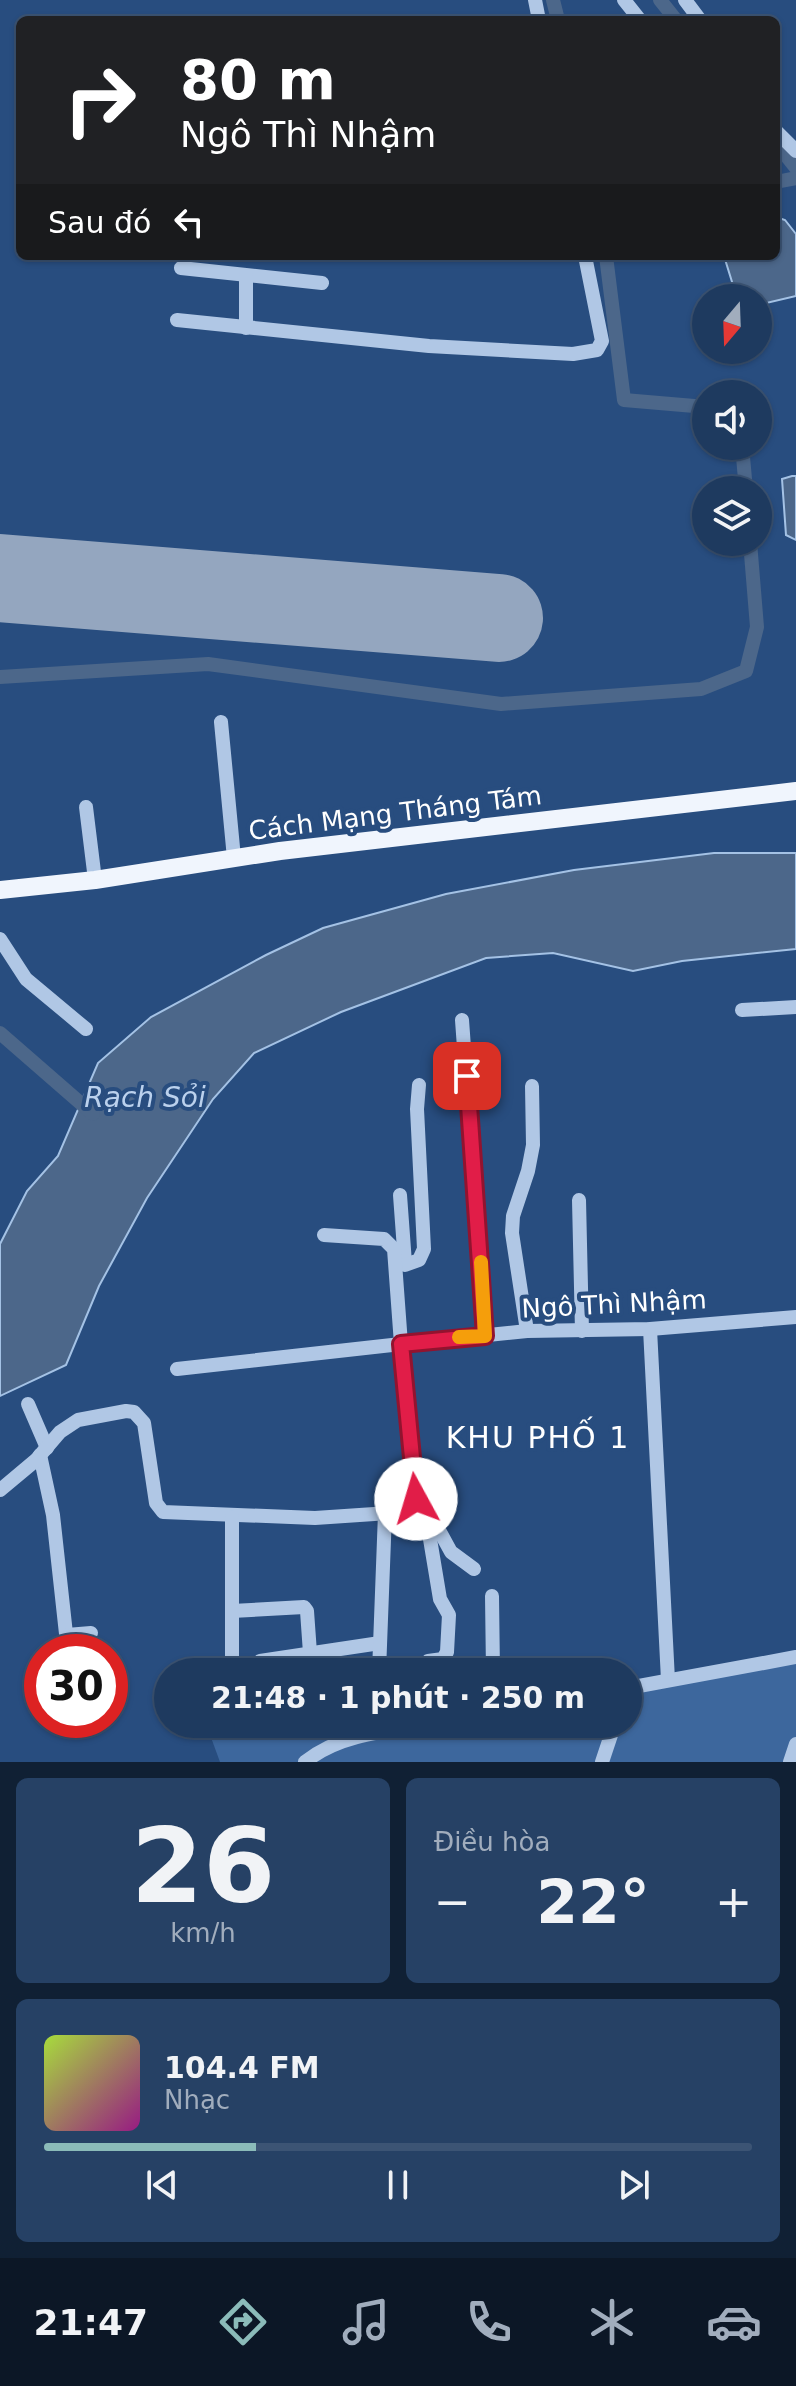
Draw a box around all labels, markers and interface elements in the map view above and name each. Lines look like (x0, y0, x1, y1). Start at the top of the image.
text: 80 m (180, 47, 336, 112)
icon: right (48, 48, 152, 152)
text: Ngô Thì Nhậm (180, 114, 436, 155)
icon: left (167, 200, 211, 244)
text: Sau đó (48, 205, 151, 240)
north arrow (692, 284, 772, 364)
map controls (692, 284, 772, 556)
button: sound (692, 380, 772, 460)
button: layers (692, 476, 772, 556)
street label: Cách Mạng Tháng Tám (247, 780, 543, 846)
pin (433, 1042, 501, 1110)
icon: arrive (445, 1054, 489, 1098)
water label: Rạch Sỏi (84, 1081, 206, 1114)
street label: Ngô Thì Nhậm (521, 1284, 707, 1324)
district label: KHU PHỐ 1 (446, 1416, 630, 1455)
position arrow (374, 1457, 458, 1541)
speed limit sign: 30 (24, 1634, 128, 1738)
text: 21:48 · 1 phút · 250 m (211, 1680, 585, 1715)
text: 26 (131, 1805, 275, 1927)
text: Điều hòa (434, 1827, 550, 1857)
text: 22° (536, 1867, 650, 1937)
text: − (434, 1876, 471, 1927)
text: + (715, 1876, 752, 1927)
text: km/h (170, 1918, 236, 1948)
text: 104.4 FM (164, 2050, 320, 2085)
text: Nhạc (164, 2085, 230, 2115)
icon: previous (140, 2163, 184, 2207)
icon: pause (376, 2163, 420, 2207)
icon: next (612, 2163, 656, 2207)
icon: directions (215, 2294, 271, 2350)
icon: music (338, 2294, 394, 2350)
icon: phone (461, 2294, 517, 2350)
icon: climate (584, 2294, 640, 2350)
icon: car (706, 2294, 762, 2350)
text: 21:47 (33, 2302, 148, 2343)

